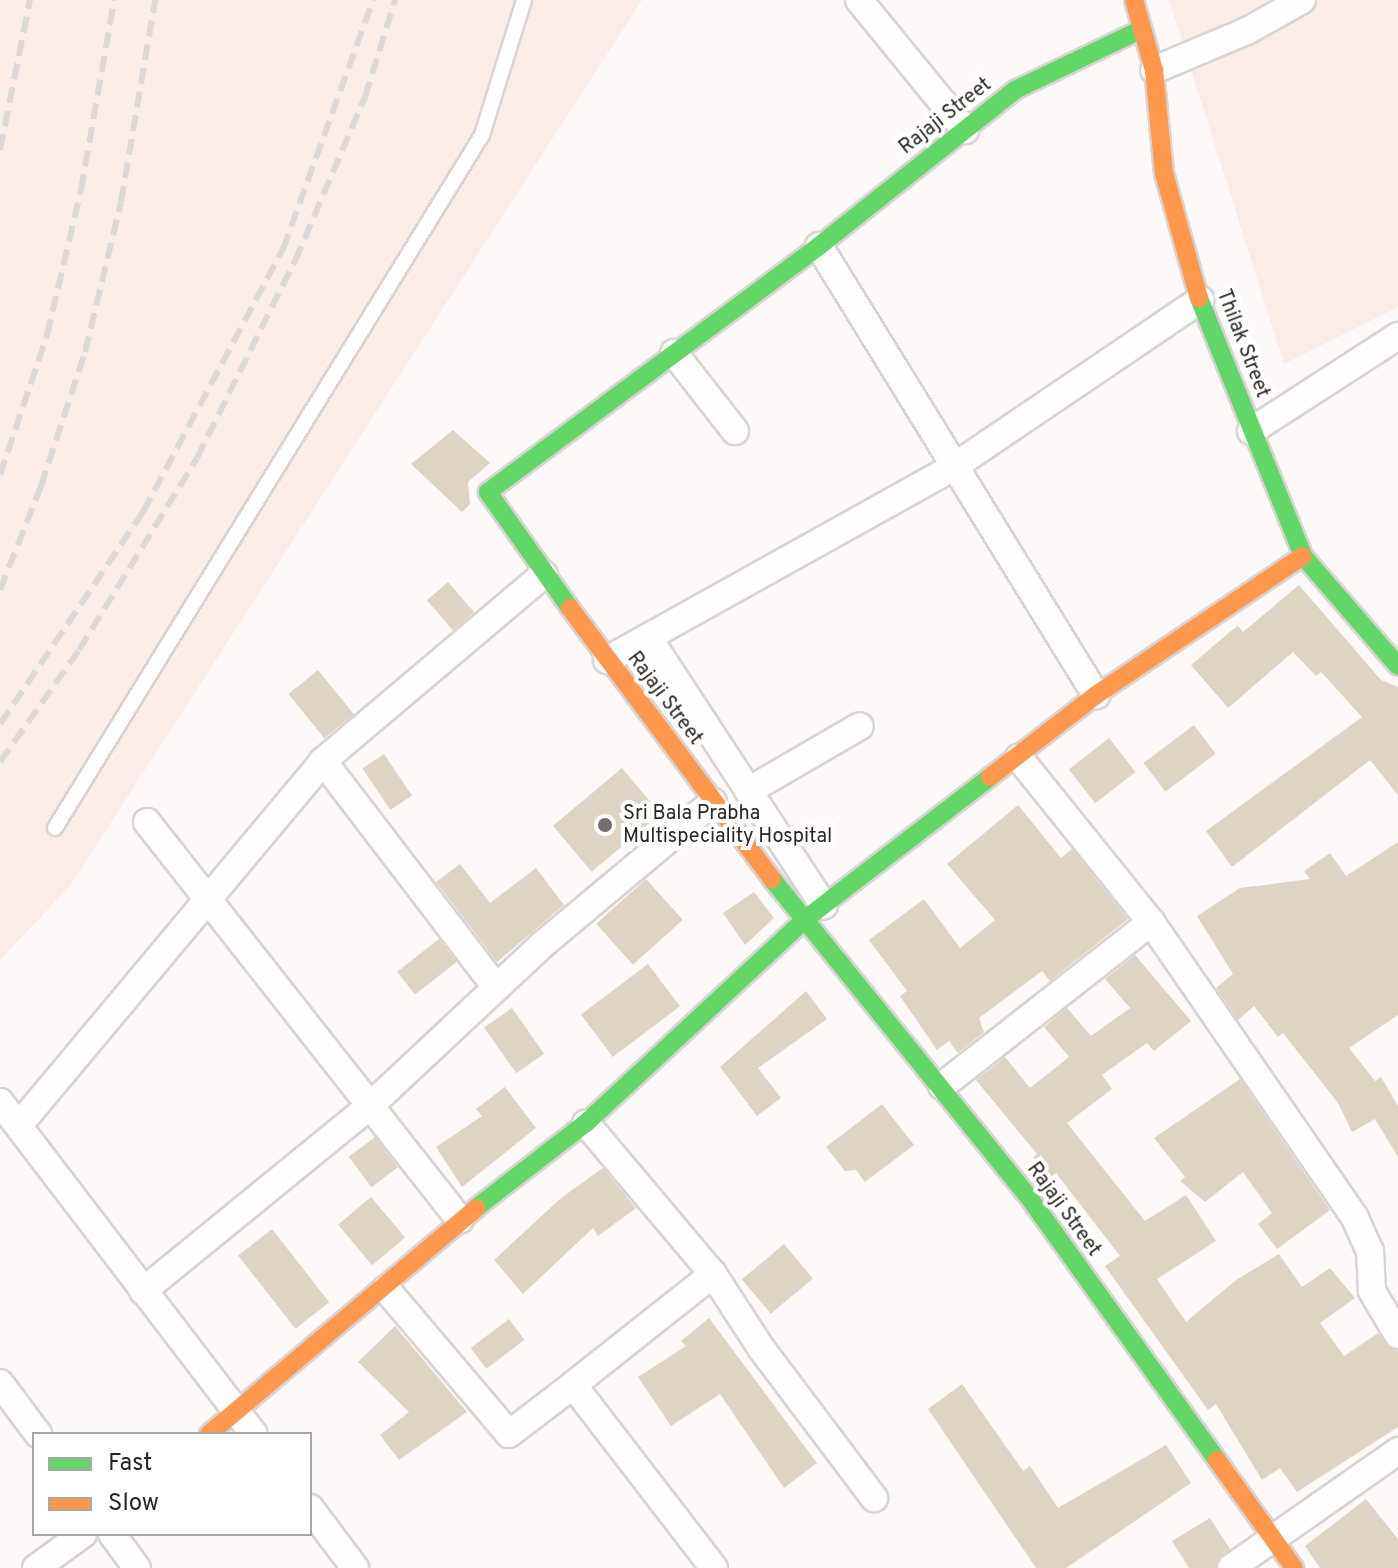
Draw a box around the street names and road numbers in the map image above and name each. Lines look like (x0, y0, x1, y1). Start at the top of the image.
street label: Rajaji Street (895, 74, 997, 160)
street label: Thilak Street (1210, 286, 1274, 402)
street label: Rajaji Street (621, 648, 707, 750)
street label: Rajaji Street (1021, 1158, 1105, 1262)

